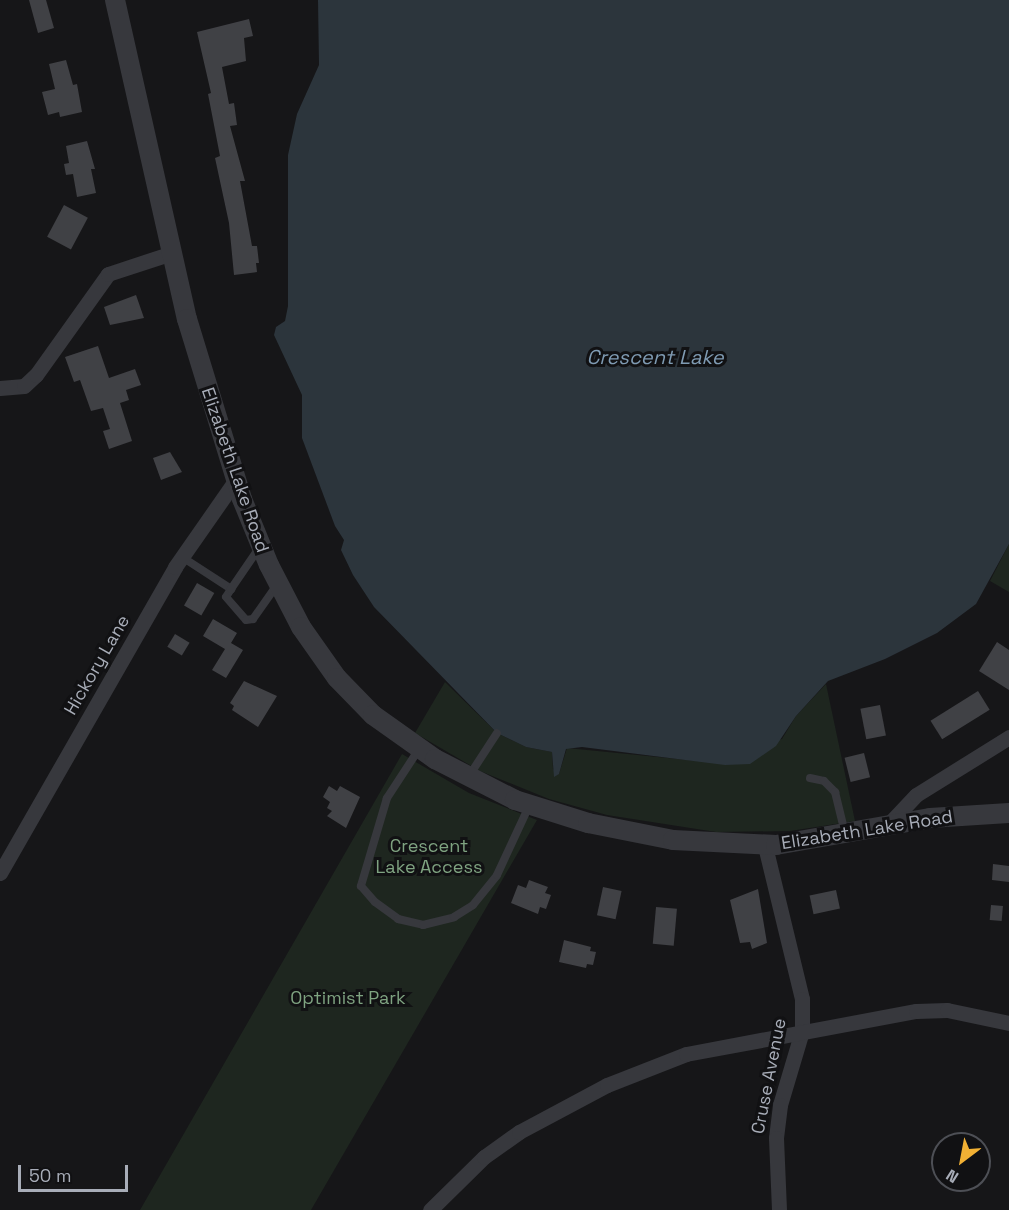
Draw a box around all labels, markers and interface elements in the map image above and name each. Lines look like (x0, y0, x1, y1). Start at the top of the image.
water label: Crescent Lake (586, 345, 724, 369)
street label: Elizabeth Lake Road (197, 385, 273, 555)
street label: Hickory Lane (60, 611, 134, 719)
street label: Elizabeth Lake Road (780, 806, 954, 854)
park label: Crescent Lake Access (375, 836, 483, 878)
park label: Optimist Park (290, 987, 406, 1009)
street label: Cruse Avenue (747, 1016, 791, 1136)
north arrow (931, 1132, 991, 1192)
scale bar (21, 1153, 130, 1191)
text: 50 m (29, 1164, 71, 1187)
text: N (942, 1164, 962, 1188)

